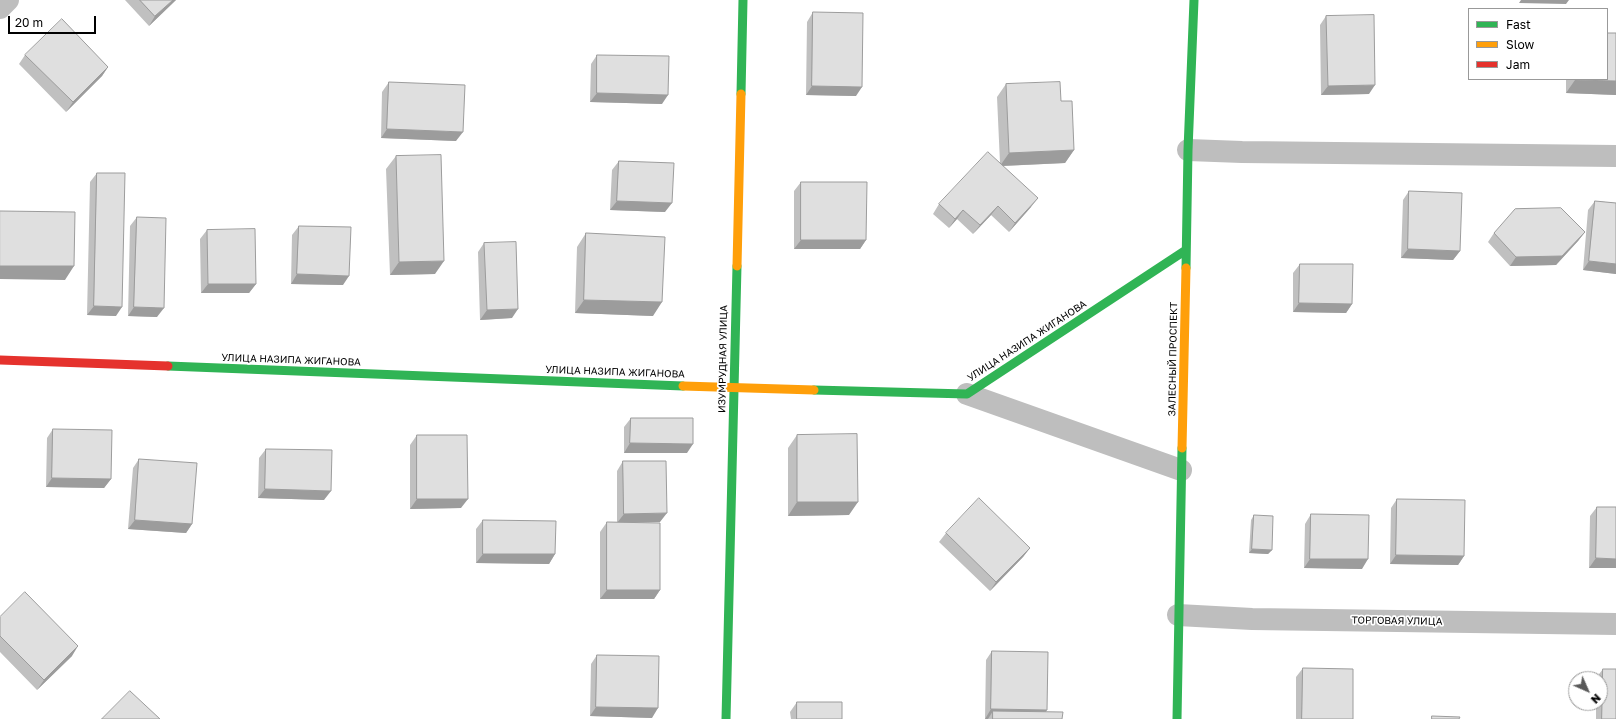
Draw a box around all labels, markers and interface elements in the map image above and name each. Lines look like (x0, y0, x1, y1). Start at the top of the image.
scale bar (10, 8, 98, 34)
legend (1468, 8, 1608, 80)
text: 20 m (15, 15, 43, 30)
text: Fast (1506, 17, 1531, 32)
text: Slow (1506, 37, 1534, 52)
text: Jam (1506, 57, 1530, 72)
street label: УЛИЦА НАЗИПА ЖИГАНОВА (965, 298, 1089, 384)
street label: ЗАЛЕСНЫЙ ПРОСПЕКТ (1166, 302, 1180, 416)
street label: ИЗУМРУДНАЯ УЛИЦА (716, 305, 730, 413)
street label: УЛИЦА НАЗИПА ЖИГАНОВА (221, 352, 361, 368)
street label: УЛИЦА НАЗИПА ЖИГАНОВА (545, 364, 685, 380)
street label: ТОРГОВАЯ УЛИЦА (1352, 614, 1442, 628)
north arrow (1568, 671, 1608, 711)
text: N (1589, 692, 1604, 707)

